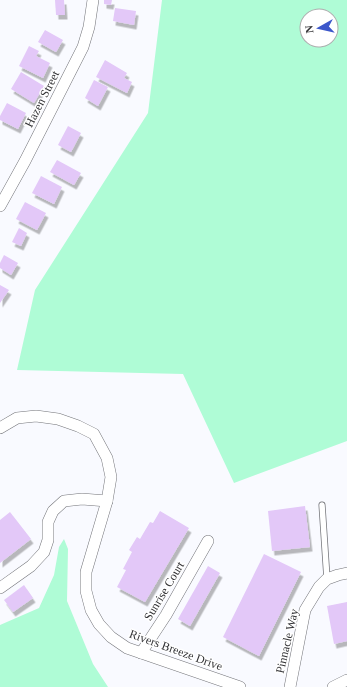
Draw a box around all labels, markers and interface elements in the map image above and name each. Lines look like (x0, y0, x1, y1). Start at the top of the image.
north arrow (299, 8, 339, 48)
text: N (303, 25, 316, 34)
street label: Hazen Street (22, 68, 63, 130)
street label: Sunrise Court (141, 558, 187, 623)
street label: Pinnacle Way (273, 607, 301, 675)
street label: Rivers Breeze Drive (128, 627, 224, 673)

